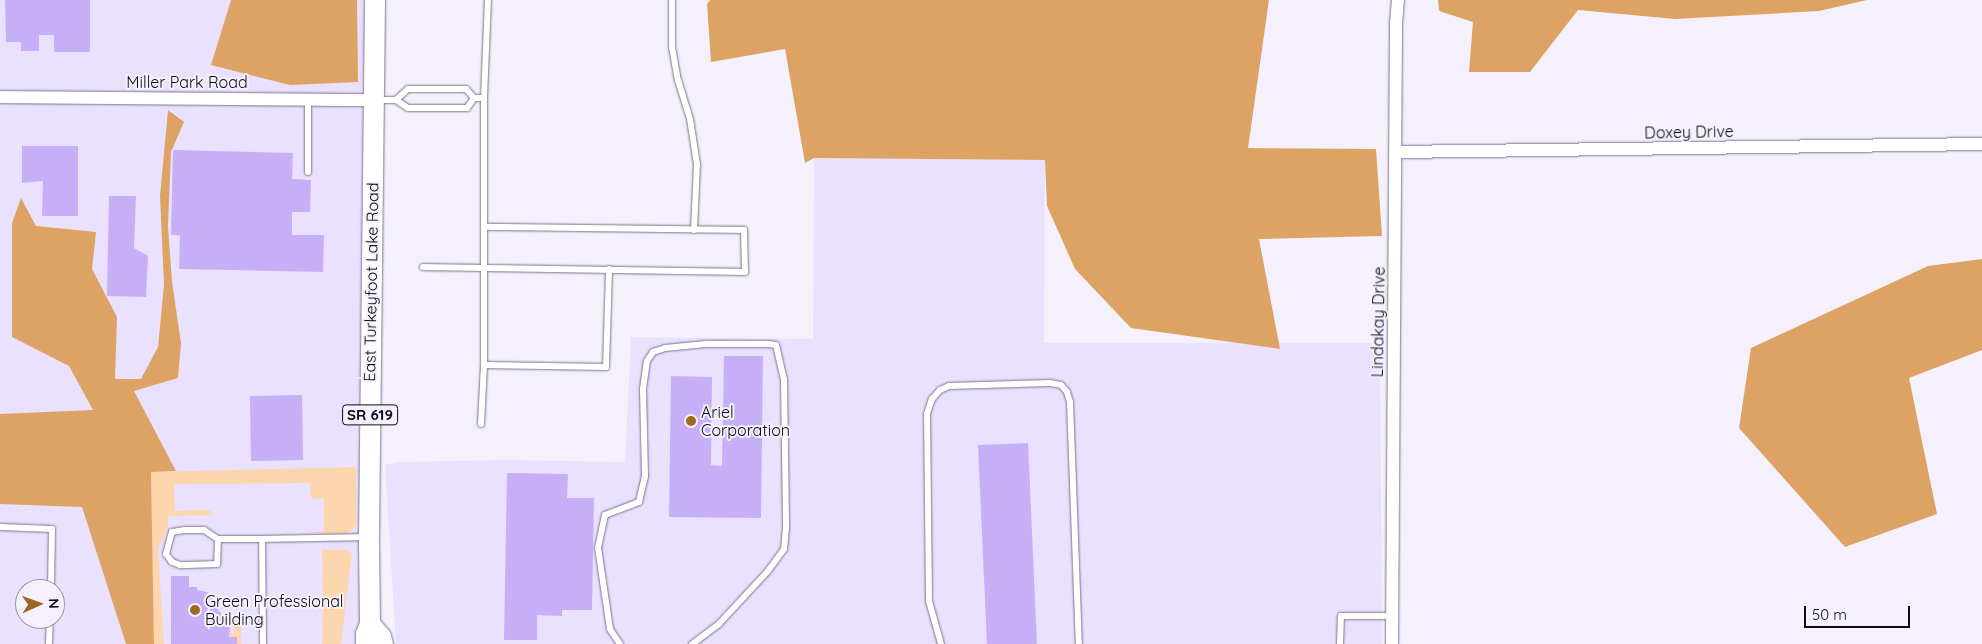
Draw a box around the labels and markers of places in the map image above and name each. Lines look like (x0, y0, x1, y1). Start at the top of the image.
place label: Ariel Corporation (701, 402, 790, 440)
marker: Ariel Corporation (685, 415, 697, 427)
place label: Green Professional Building (205, 591, 344, 629)
marker: Green Professional Building (189, 604, 201, 616)

